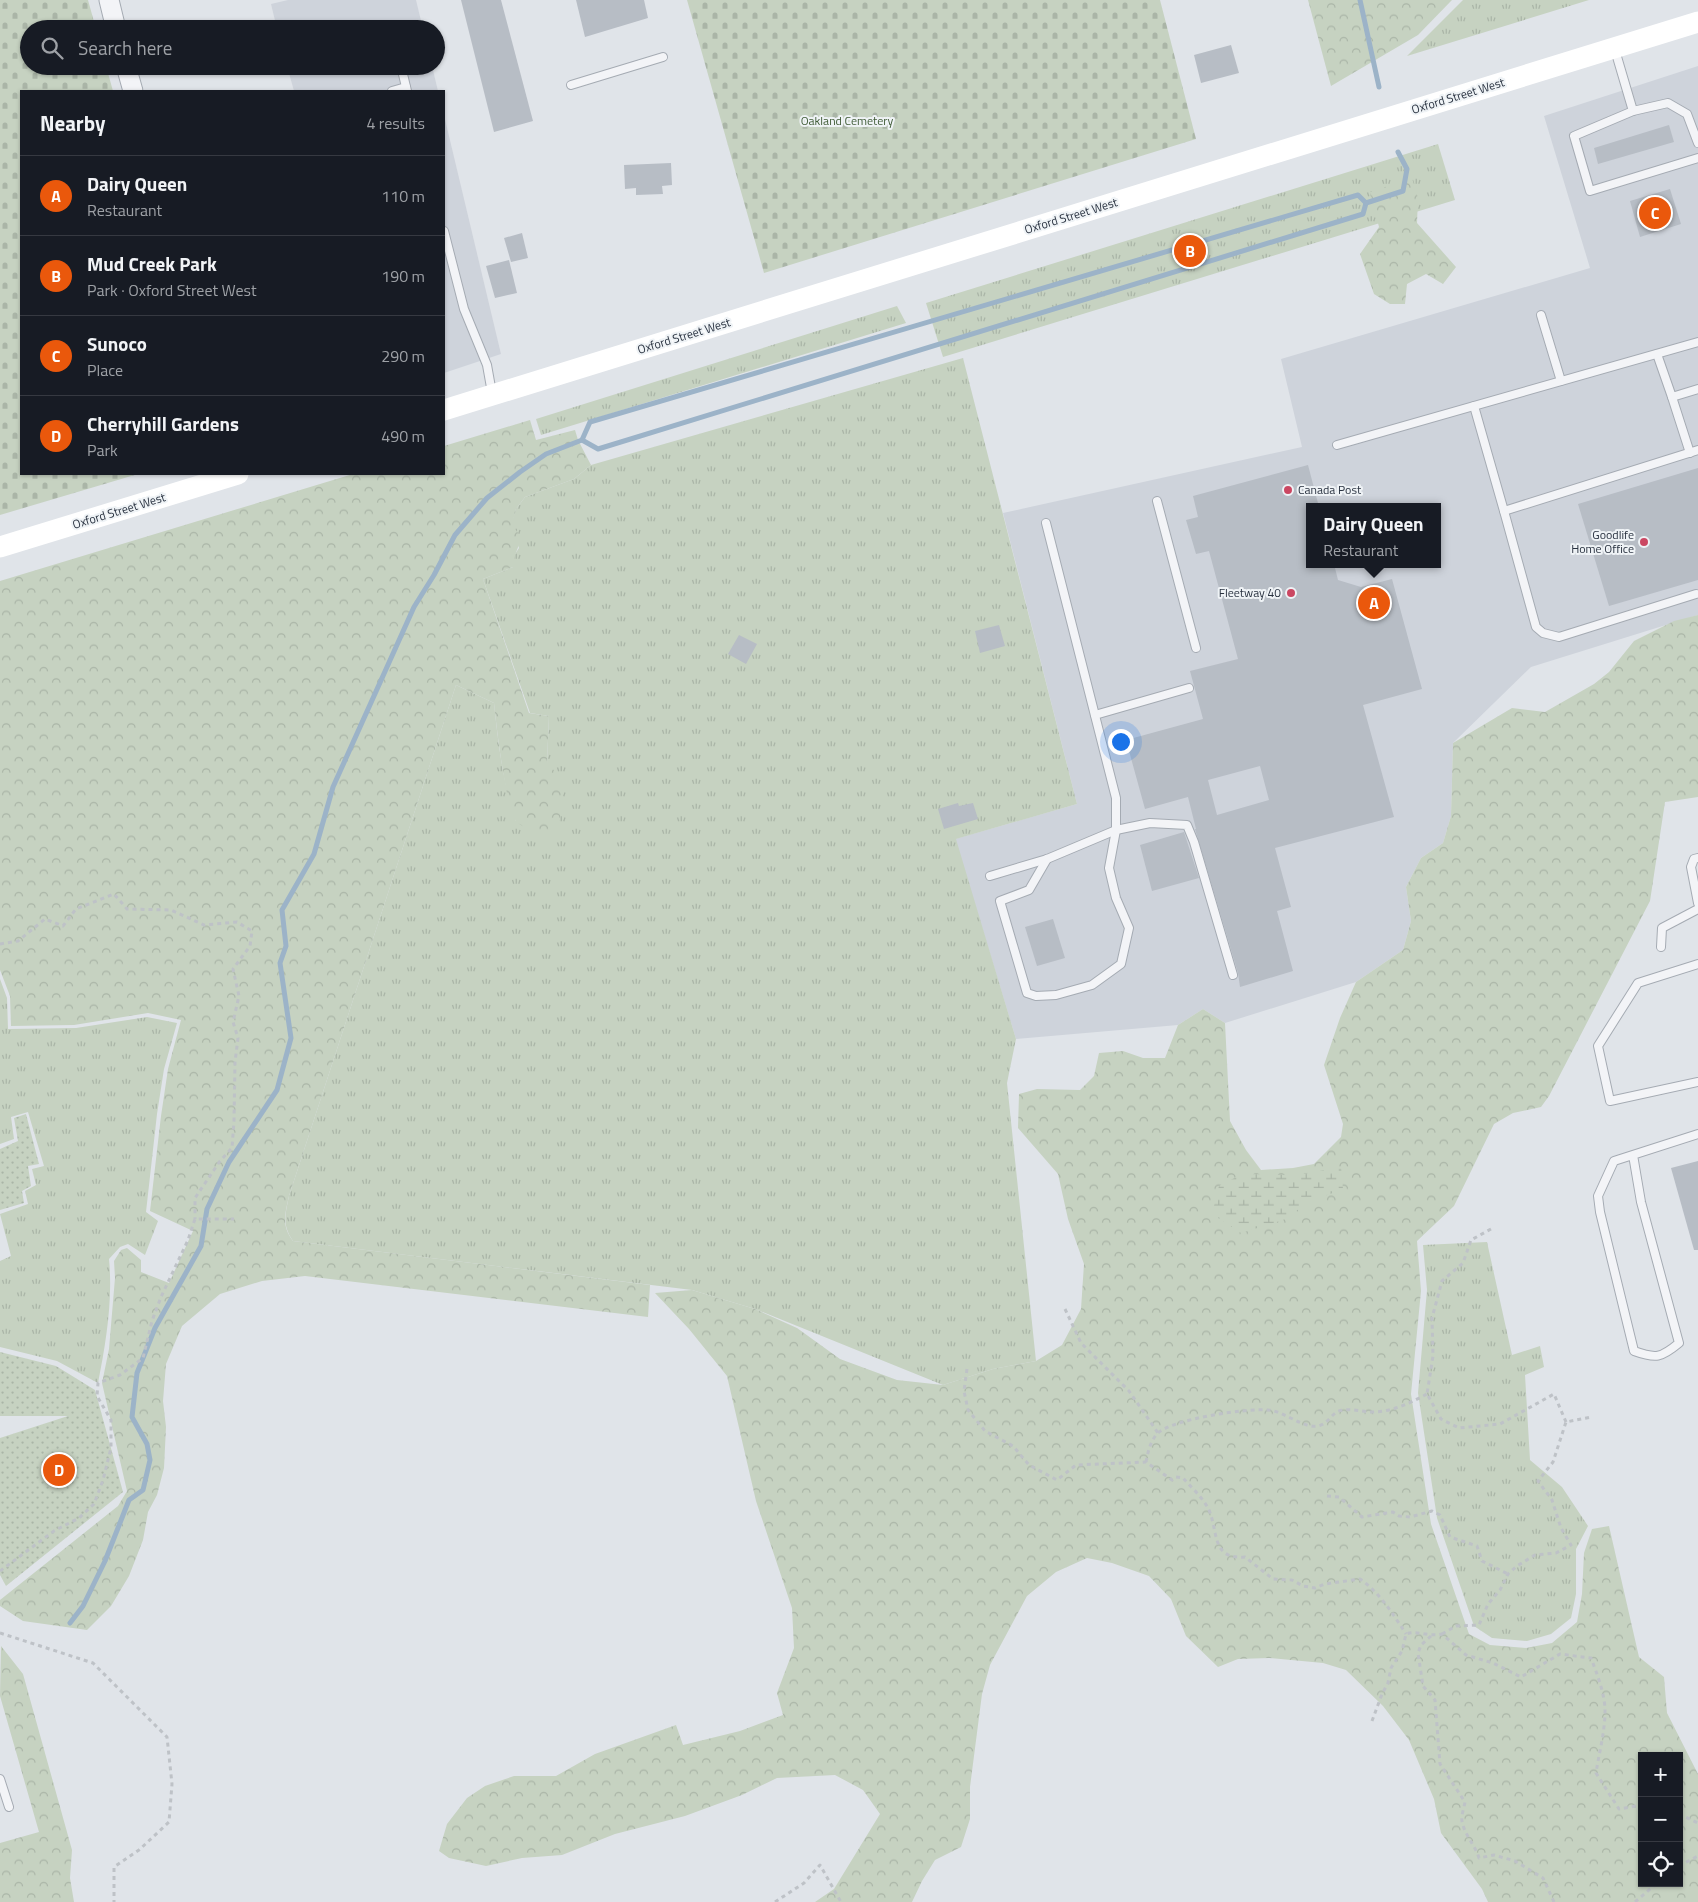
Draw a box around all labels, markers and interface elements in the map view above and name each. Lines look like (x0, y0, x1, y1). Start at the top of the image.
search box (20, 20, 445, 75)
text: Search here (78, 33, 172, 62)
icon: search (38, 34, 66, 62)
street label: Oxford Street West (1409, 72, 1507, 119)
text: Nearby (40, 107, 105, 139)
text: 4 results (366, 111, 425, 135)
park label: Oakland Cemetery (801, 111, 894, 130)
text: Dairy Queen (87, 169, 187, 198)
text: A (51, 184, 61, 208)
text: 110 m (381, 184, 425, 208)
street label: Oxford Street West (1022, 192, 1120, 239)
pin: C (1639, 194, 1671, 232)
text: Restaurant (87, 198, 162, 222)
pin: B (1174, 232, 1206, 270)
text: Mud Creek Park (87, 249, 217, 278)
text: B (51, 264, 61, 288)
text: 190 m (381, 264, 425, 288)
text: Park · Oxford Street West (87, 278, 257, 302)
street label: Oxford Street West (635, 312, 733, 359)
text: Sunoco (87, 329, 147, 358)
text: C (52, 344, 60, 368)
text: 290 m (381, 344, 425, 368)
text: Place (87, 358, 123, 382)
text: Cherryhill Gardens (87, 409, 239, 438)
text: D (51, 424, 61, 448)
text: 490 m (381, 424, 425, 448)
text: Park (87, 438, 118, 462)
place label: Canada Post (1298, 480, 1362, 499)
marker: Canada Post (1282, 484, 1294, 496)
street label: Oxford Street West (70, 487, 168, 534)
popup (1306, 503, 1441, 568)
text: Dairy Queen (1323, 509, 1424, 538)
place label: Goodlife Home Office (1571, 525, 1634, 558)
marker: Goodlife Home Office (1638, 536, 1650, 548)
text: Restaurant (1323, 538, 1398, 562)
place label: Fleetway 40 (1219, 583, 1281, 602)
pin: A (1358, 584, 1390, 622)
marker: Fleetway 40 (1285, 587, 1297, 599)
your location (1108, 729, 1134, 755)
pin: D (43, 1451, 75, 1489)
map controls (1638, 1752, 1683, 1887)
button: + (1638, 1752, 1683, 1797)
button: − (1638, 1797, 1683, 1842)
button: locate (1638, 1842, 1683, 1887)

